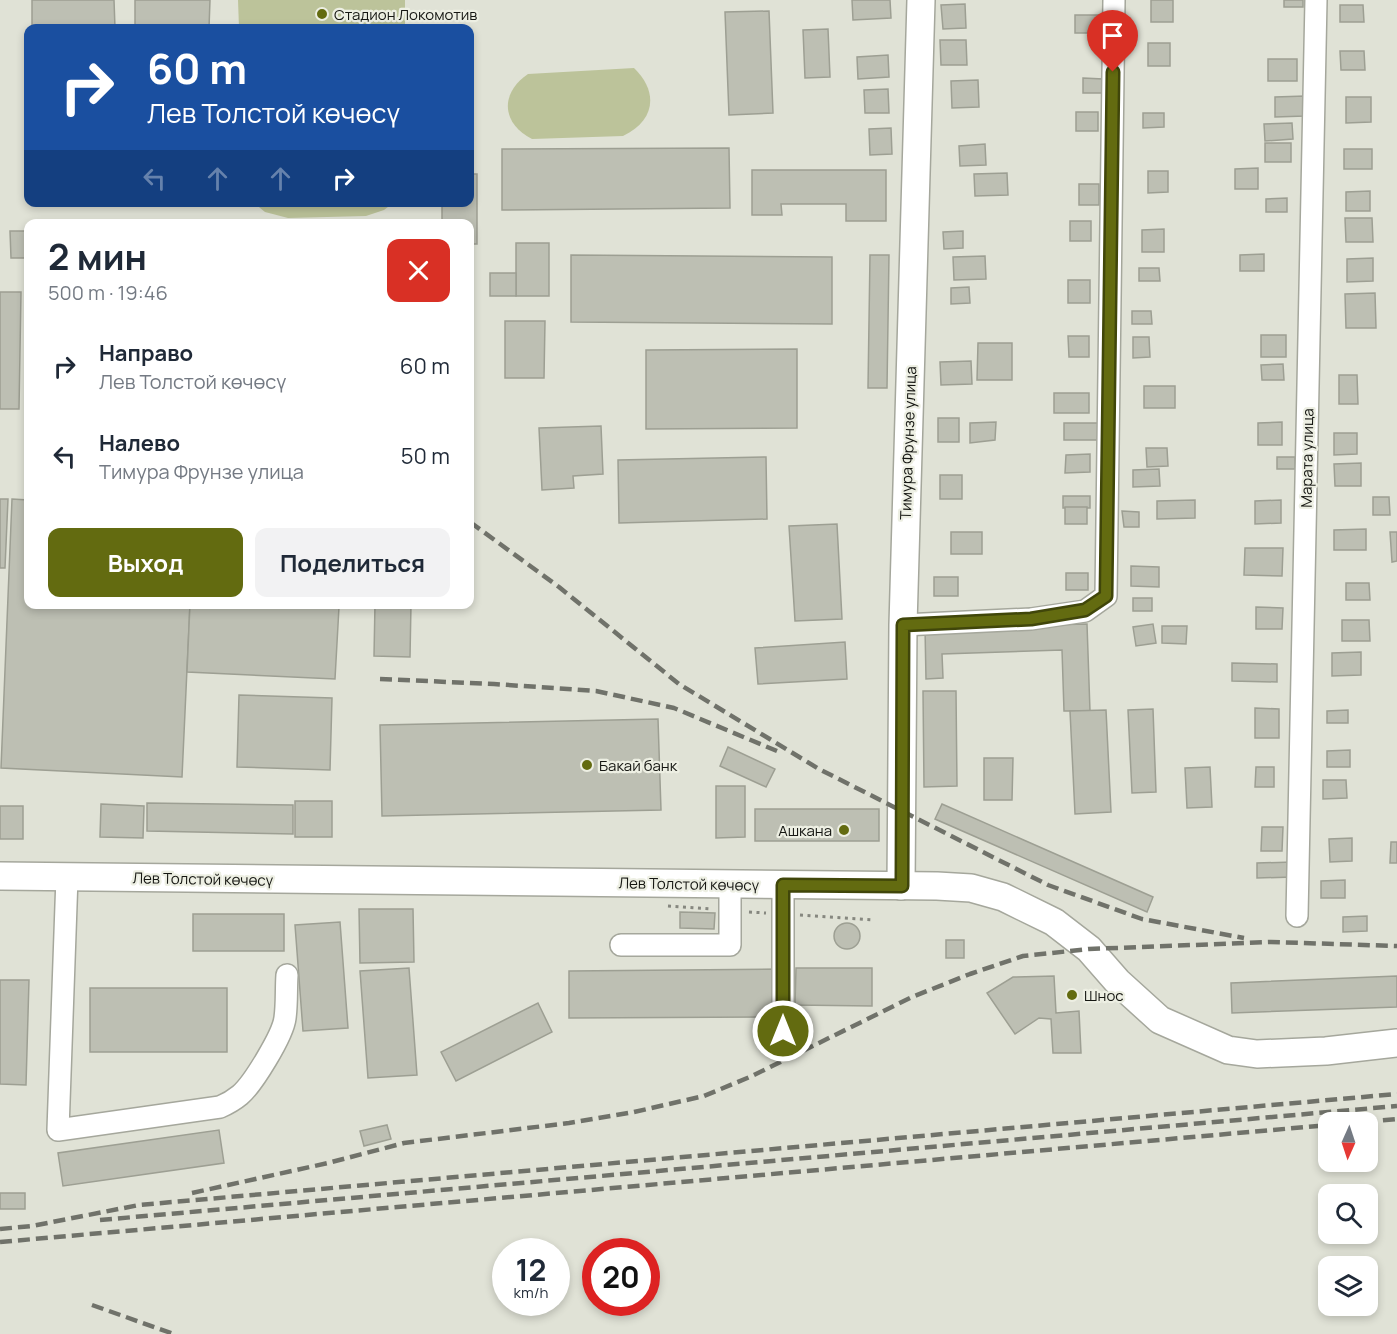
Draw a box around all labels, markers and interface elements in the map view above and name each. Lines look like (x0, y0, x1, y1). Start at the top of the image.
place label: Стадион Локомотив (334, 4, 477, 25)
marker: Стадион Локомотив (315, 7, 329, 21)
pin (1087, 10, 1138, 72)
icon: arrive (1096, 19, 1129, 52)
text: 60 m (147, 39, 247, 97)
icon: right (48, 48, 126, 126)
text: Лев Толстой көчөсү (147, 94, 400, 131)
icon: left (138, 162, 171, 195)
icon: ahead (201, 162, 234, 195)
icon: ahead (264, 162, 297, 195)
icon: right (327, 162, 360, 195)
text: 2 мин (48, 232, 147, 281)
button: close (387, 239, 450, 302)
text: 500 m · 19:46 (48, 279, 168, 306)
text: Направо (99, 338, 193, 368)
icon: right (48, 350, 81, 383)
text: 60 m (400, 351, 450, 381)
street label: Тимура Фрунзе улица (895, 366, 921, 520)
text: Лев Толстой көчөсү (99, 368, 287, 395)
street label: Марата улица (1296, 408, 1318, 508)
text: Налево (99, 428, 180, 458)
icon: left (48, 440, 81, 473)
text: 50 m (401, 441, 450, 471)
text: Тимура Фрунзе улица (99, 458, 304, 485)
button: Выход (48, 528, 243, 597)
button: Поделиться (255, 528, 450, 597)
place label: Бакай банк (599, 755, 678, 776)
marker: Бакай банк (580, 758, 594, 772)
place label: Ашкана (778, 820, 832, 841)
marker: Ашкана (837, 823, 851, 837)
street label: Лев Толстой көчөсү (133, 867, 274, 891)
street label: Лев Толстой көчөсү (619, 872, 760, 896)
place label: Шнос (1084, 985, 1124, 1006)
marker: Шнос (1065, 988, 1079, 1002)
position arrow (751, 999, 815, 1063)
north arrow (1318, 1112, 1378, 1172)
map controls (1318, 1112, 1378, 1316)
button: search (1318, 1184, 1378, 1244)
speed limit sign: 20 (582, 1238, 660, 1316)
text: 12 (515, 1249, 547, 1290)
button: layers (1318, 1256, 1378, 1316)
text: km/h (514, 1282, 548, 1303)

